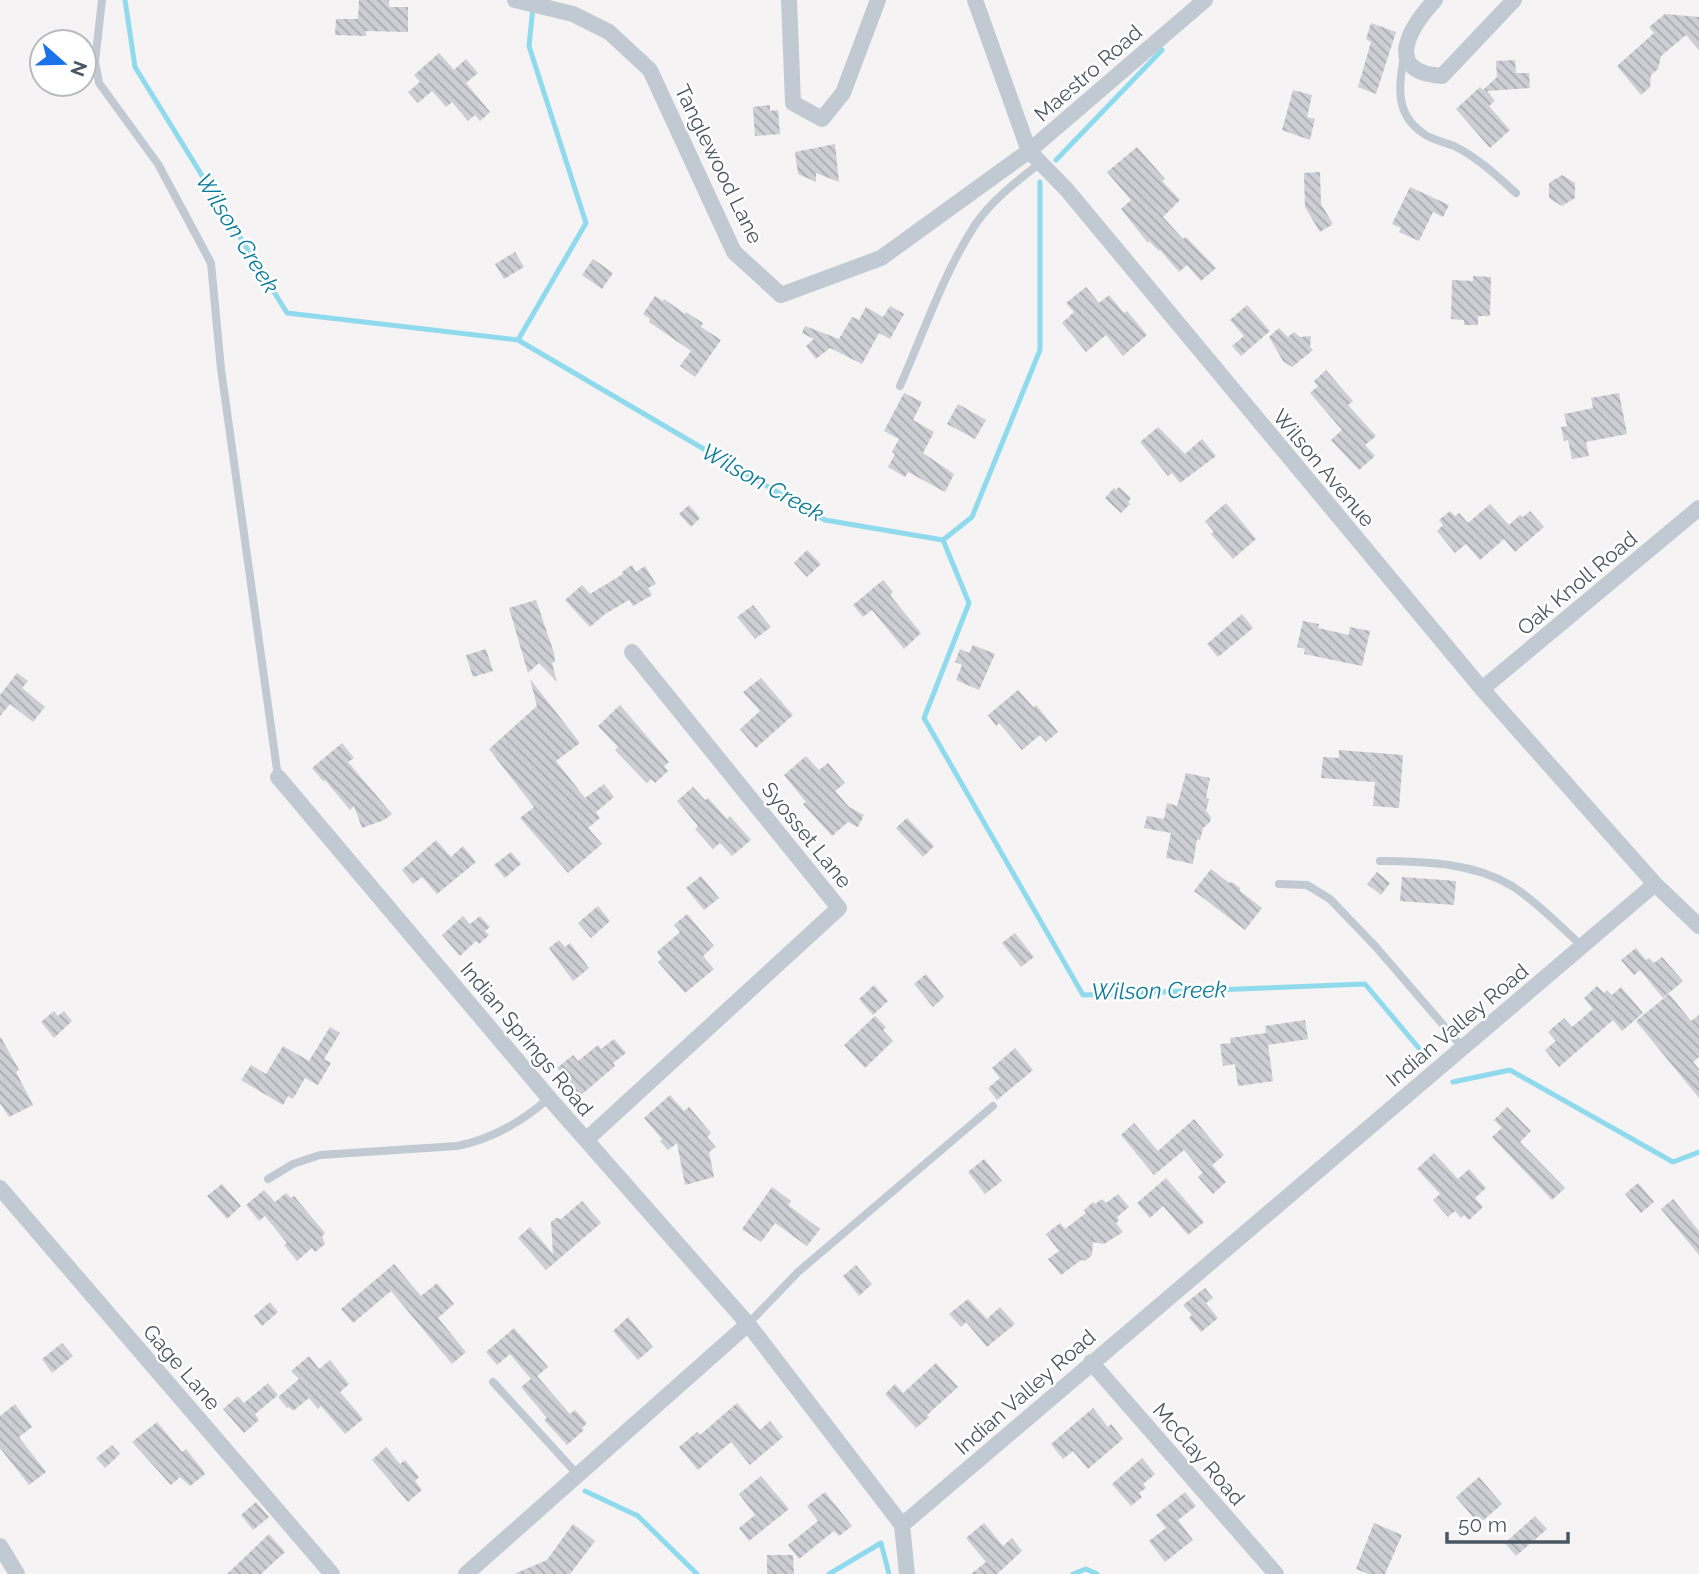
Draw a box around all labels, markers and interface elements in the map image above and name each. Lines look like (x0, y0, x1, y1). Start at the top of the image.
street label: Maestro Road (1029, 19, 1147, 127)
north arrow (28, 28, 98, 98)
text: N (66, 58, 92, 79)
street label: Tanglewood Lane (670, 81, 768, 247)
water label: Wilson Creek (191, 168, 285, 298)
street label: Wilson Avenue (1268, 404, 1380, 532)
water label: Wilson Creek (697, 437, 829, 527)
street label: Oak Knoll Road (1512, 526, 1642, 640)
street label: Syosset Lane (757, 777, 857, 893)
street label: Indian Springs Road (455, 957, 599, 1121)
street label: Indian Valley Road (1381, 958, 1533, 1092)
water label: Wilson Creek (1091, 975, 1227, 1005)
street label: Gage Lane (138, 1319, 226, 1415)
street label: Indian Valley Road (950, 1324, 1100, 1460)
street label: McClay Road (1148, 1398, 1250, 1510)
scale bar (1447, 1500, 1568, 1544)
text: 50 m (1458, 1512, 1507, 1537)

